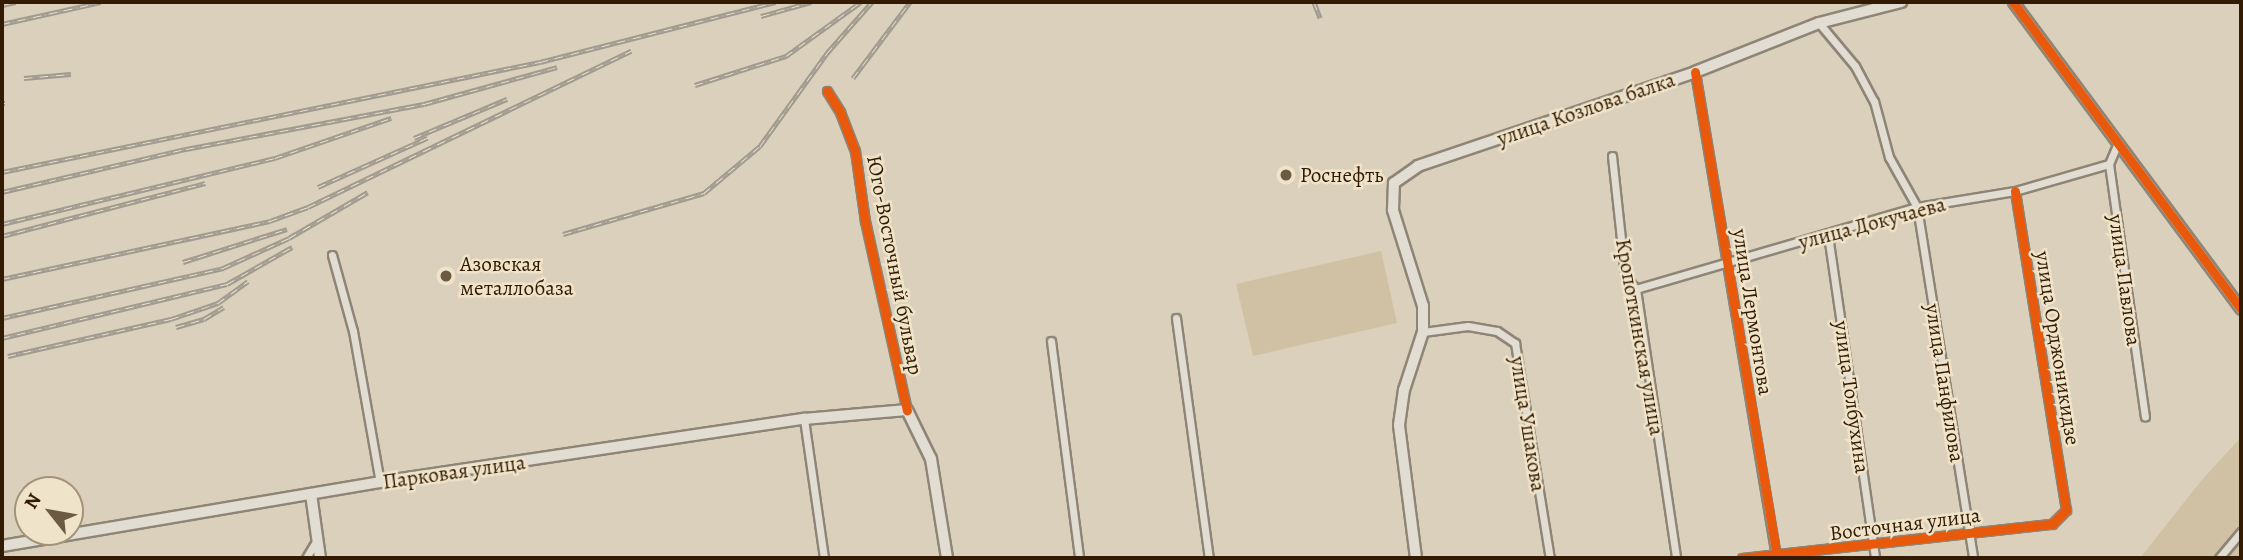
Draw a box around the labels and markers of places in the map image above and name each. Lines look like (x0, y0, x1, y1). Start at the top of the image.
place label: Роснефть (1300, 162, 1383, 188)
marker: Роснефть (1278, 167, 1294, 183)
place label: Азовская металлобаза (460, 251, 574, 301)
marker: Азовская металлобаза (438, 268, 454, 284)

